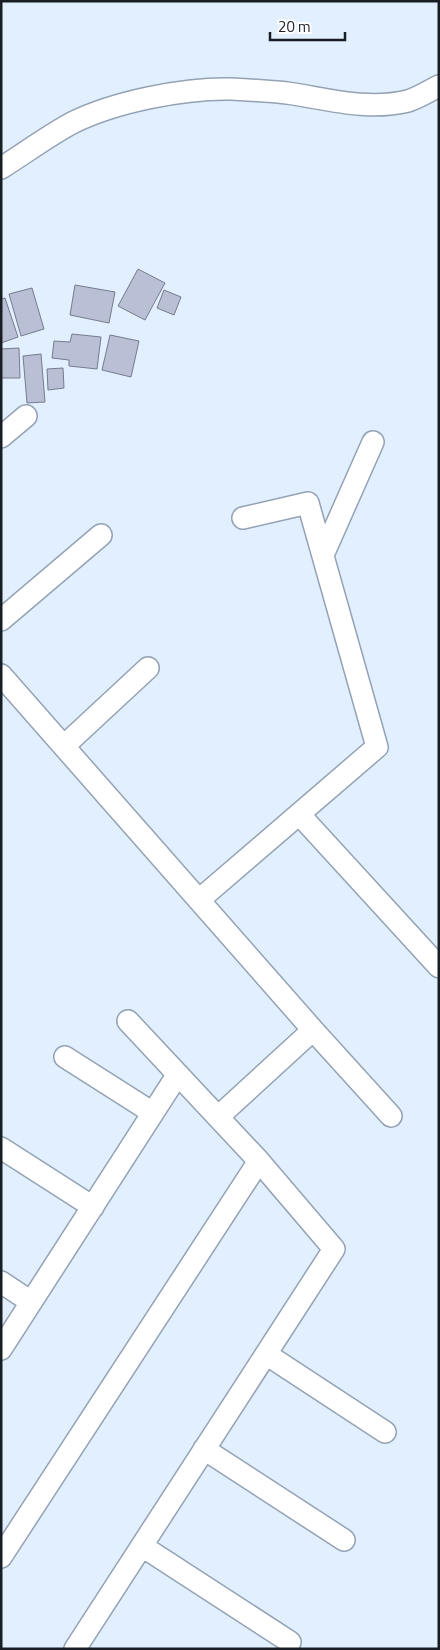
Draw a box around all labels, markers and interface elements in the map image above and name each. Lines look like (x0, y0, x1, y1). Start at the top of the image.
scale bar (270, 10, 345, 42)
text: 20 m (278, 15, 311, 38)

